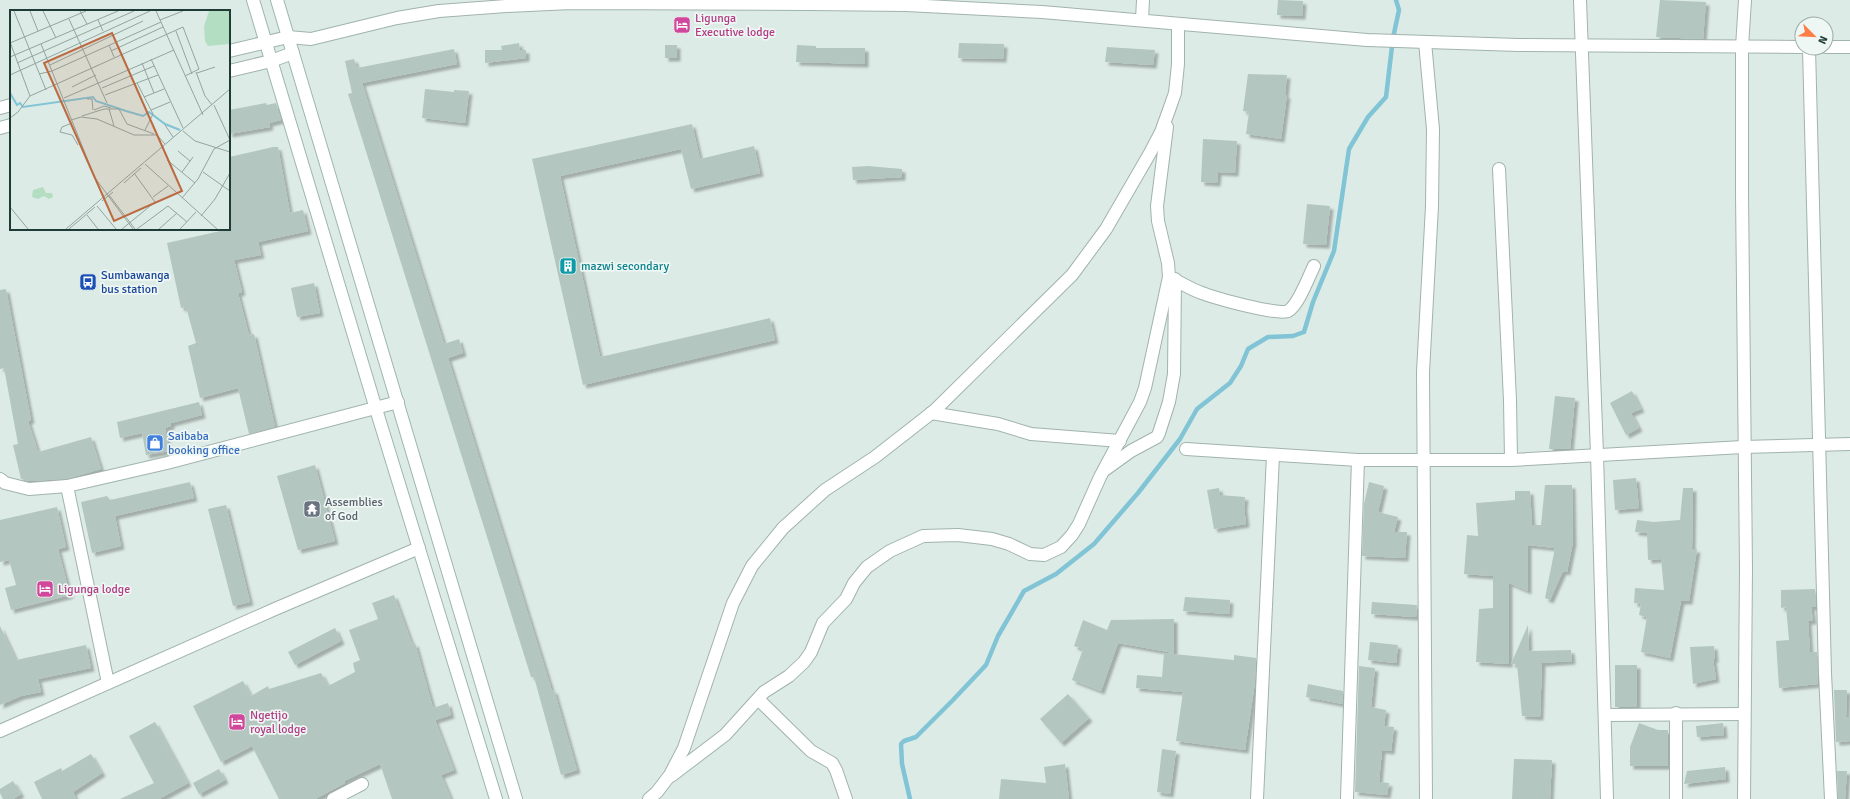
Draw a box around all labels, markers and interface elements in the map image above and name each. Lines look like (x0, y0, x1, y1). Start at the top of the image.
inset map (10, 10, 230, 230)
place label: Ligunga Executive lodge (695, 11, 775, 40)
hotel icon: Ligunga Executive lodge (672, 15, 692, 35)
north arrow (1794, 16, 1834, 56)
text: N (1815, 34, 1830, 46)
building icon: mazwi secondary (558, 256, 578, 276)
place label: mazwi secondary (581, 259, 670, 274)
place label: Sumbawanga bus station (101, 268, 170, 297)
bus stop icon: Sumbawanga bus station (78, 272, 98, 292)
place label: Saibaba booking office (168, 429, 240, 458)
shop icon: Saibaba booking office (145, 433, 165, 453)
place label: Assemblies of God (325, 495, 383, 524)
temple icon: Assemblies of God (302, 499, 322, 519)
hotel icon: Ligunga lodge (35, 579, 55, 599)
place label: Ligunga lodge (58, 582, 130, 597)
place label: Ngetijo royal lodge (250, 708, 306, 737)
hotel icon: Ngetijo royal lodge (227, 712, 247, 732)

